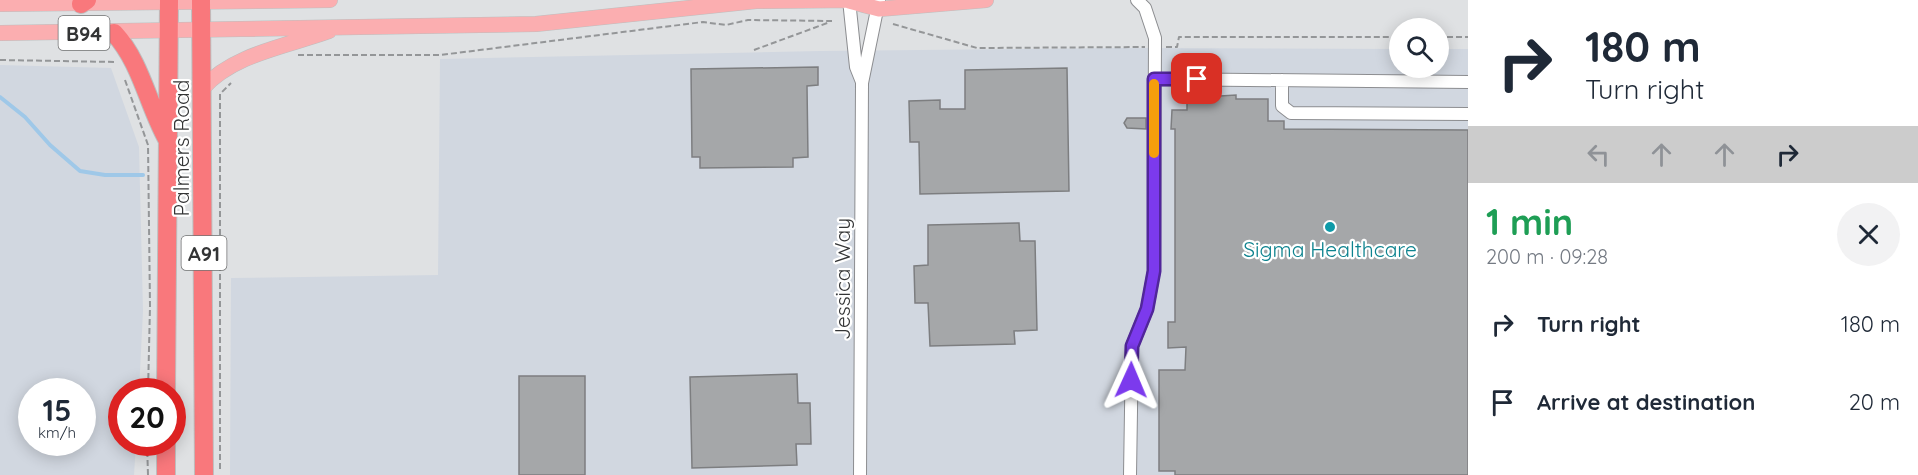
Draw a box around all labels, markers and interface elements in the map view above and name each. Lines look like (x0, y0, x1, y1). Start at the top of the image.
road number: B94 (58, 16, 110, 50)
map controls (1389, 18, 1449, 78)
button: search (1389, 18, 1449, 78)
text: 180 m (1585, 20, 1701, 73)
icon: right (1486, 24, 1564, 102)
pin (1171, 53, 1222, 104)
icon: arrive (1180, 62, 1213, 95)
text: Turn right (1585, 72, 1704, 106)
street label: Palmers Road (168, 80, 194, 216)
icon: left (1582, 138, 1615, 171)
icon: ahead (1645, 138, 1678, 171)
icon: ahead (1708, 138, 1741, 171)
icon: right (1771, 138, 1804, 171)
text: 1 min (1486, 199, 1573, 244)
button: close (1837, 203, 1900, 266)
street label: Jessica Way (829, 218, 855, 340)
marker: Sigma Healthcare (1323, 220, 1337, 234)
road number: A91 (182, 236, 226, 270)
place label: Sigma Healthcare (1243, 236, 1417, 262)
text: 200 m · 09:28 (1486, 244, 1608, 269)
icon: right (1486, 308, 1519, 341)
text: Turn right (1537, 310, 1641, 338)
text: 180 m (1841, 310, 1900, 338)
position arrow (1099, 348, 1163, 412)
speed limit sign: 20 (108, 378, 186, 456)
icon: arrive (1486, 386, 1519, 419)
text: Arrive at destination (1537, 388, 1755, 416)
text: 20 m (1849, 388, 1900, 416)
text: 15 (43, 391, 71, 429)
text: km/h (38, 423, 76, 442)

